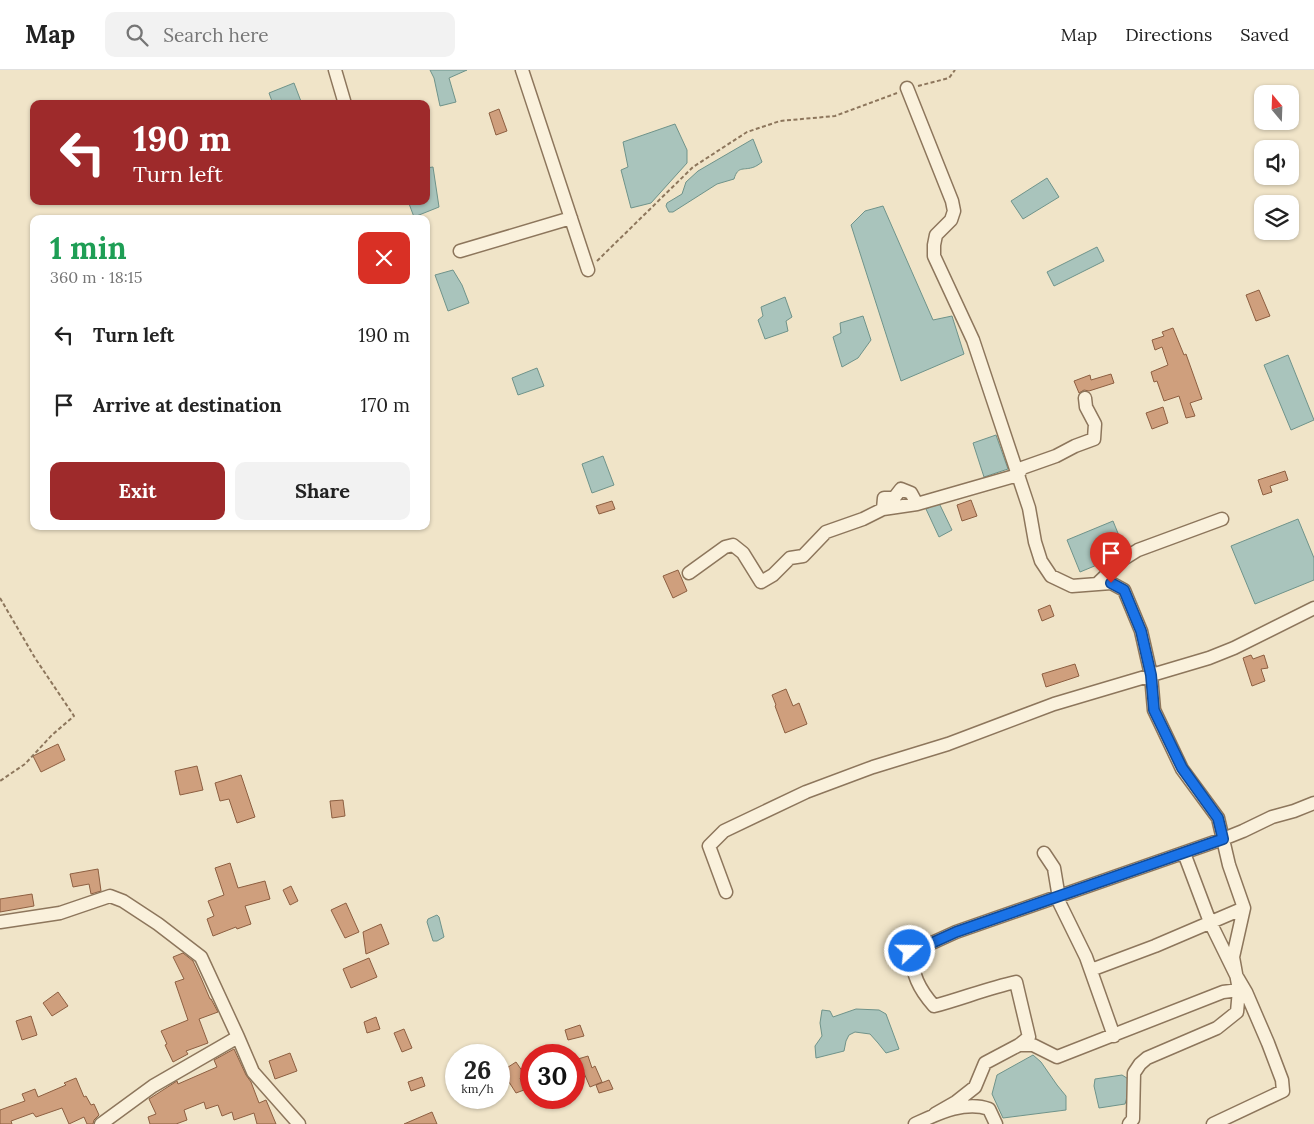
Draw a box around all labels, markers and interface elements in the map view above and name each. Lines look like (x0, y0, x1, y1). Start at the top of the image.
search box (105, 12, 455, 57)
text: Map (25, 19, 75, 50)
icon: search (123, 21, 151, 49)
text: Search here (163, 23, 269, 47)
text: Map (1061, 23, 1097, 46)
text: Directions (1125, 23, 1212, 46)
text: Saved (1240, 23, 1289, 46)
north arrow (1254, 85, 1299, 130)
map controls (1254, 85, 1299, 240)
text: 190 m (133, 116, 231, 161)
icon: left (50, 120, 115, 185)
button: sound (1254, 140, 1299, 185)
text: Turn left (133, 160, 223, 188)
button: layers (1254, 195, 1299, 240)
text: 1 min (50, 229, 127, 267)
button: close (358, 232, 410, 284)
text: 360 m · 18:15 (50, 267, 142, 287)
icon: left (50, 321, 78, 349)
text: Turn left (93, 323, 174, 347)
text: 190 m (358, 323, 410, 347)
icon: arrive (50, 391, 78, 419)
text: Arrive at destination (93, 393, 282, 417)
text: 170 m (361, 393, 410, 417)
button: Exit (50, 462, 225, 520)
button: Share (235, 462, 410, 520)
pin (1090, 532, 1132, 583)
icon: arrive (1097, 539, 1125, 567)
position arrow (883, 924, 935, 976)
speed limit sign: 30 (520, 1044, 585, 1109)
text: 26 (464, 1054, 491, 1086)
text: km/h (461, 1081, 494, 1096)

